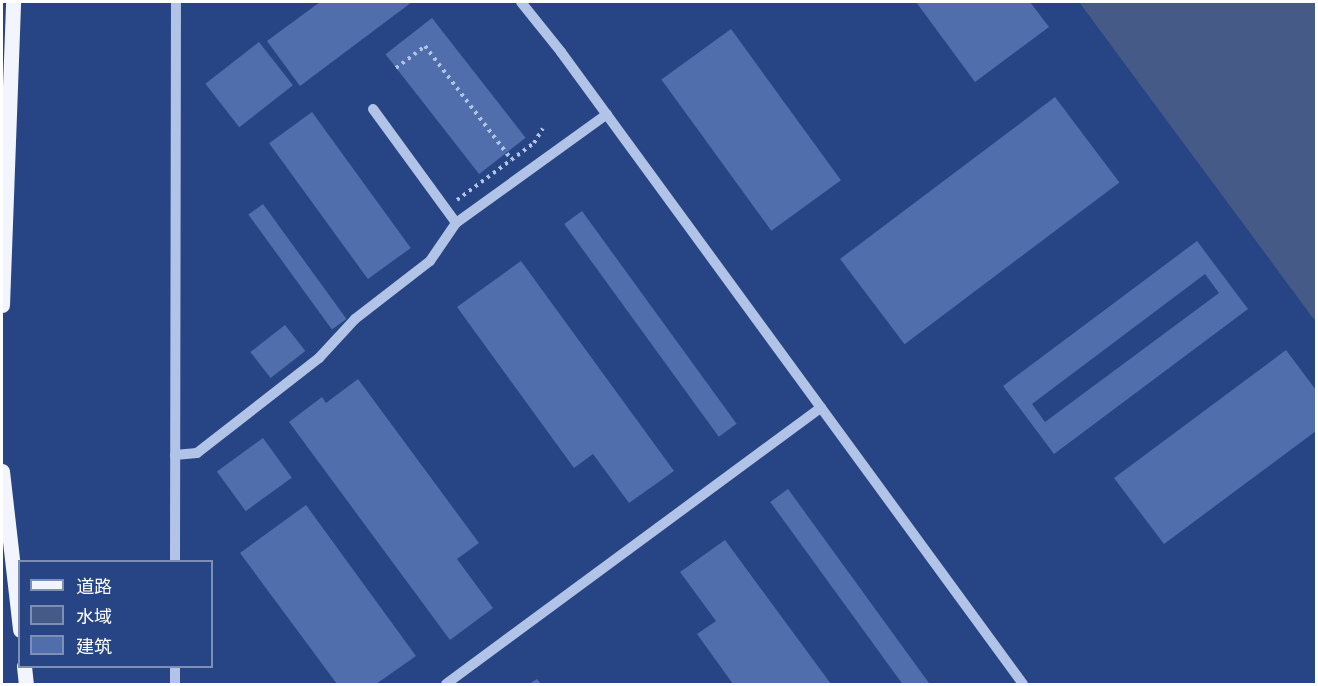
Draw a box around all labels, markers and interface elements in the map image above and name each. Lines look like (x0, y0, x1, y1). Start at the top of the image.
legend (18, 560, 213, 668)
text: 道路 (76, 576, 112, 598)
text: 水域 (76, 606, 112, 628)
text: 建筑 (76, 636, 112, 658)

